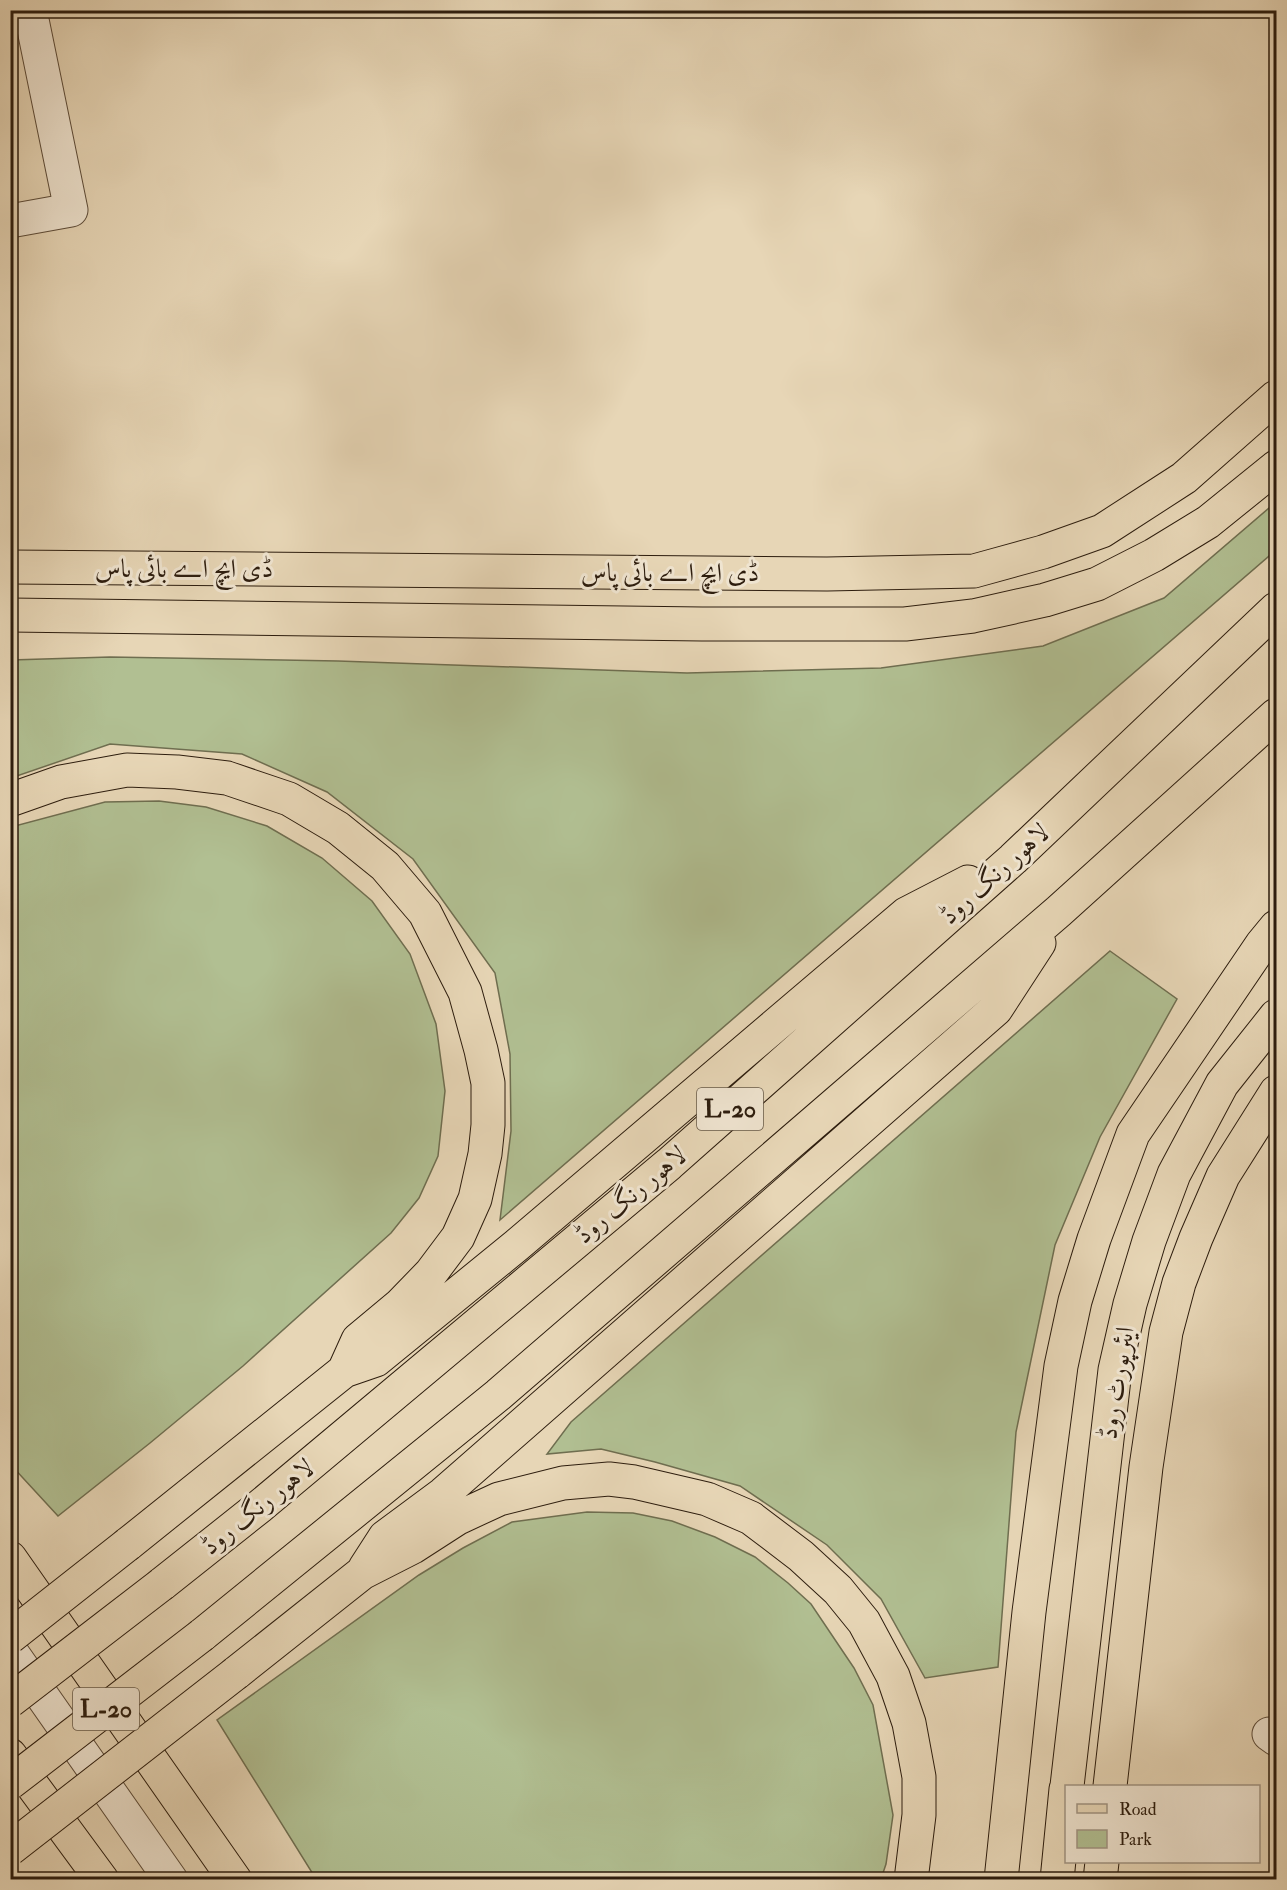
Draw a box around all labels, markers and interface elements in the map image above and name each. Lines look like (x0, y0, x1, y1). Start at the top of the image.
street label: ڈی ایچ اے بائی پاس (95, 553, 273, 590)
street label: ڈی ایچ اے بائی پاس (581, 557, 759, 594)
street label: لاہور رنگ روڈ (933, 816, 1056, 931)
road number: L-20 (697, 1088, 763, 1130)
street label: لاہور رنگ روڈ (568, 1138, 693, 1251)
street label: ایئرپورٹ روڈ (1092, 1325, 1144, 1442)
street label: لاہور رنگ روڈ (194, 1451, 321, 1562)
road number: L-20 (73, 1688, 139, 1730)
legend (1065, 1785, 1260, 1863)
text: Road (1119, 1798, 1157, 1821)
text: Park (1119, 1828, 1152, 1851)

